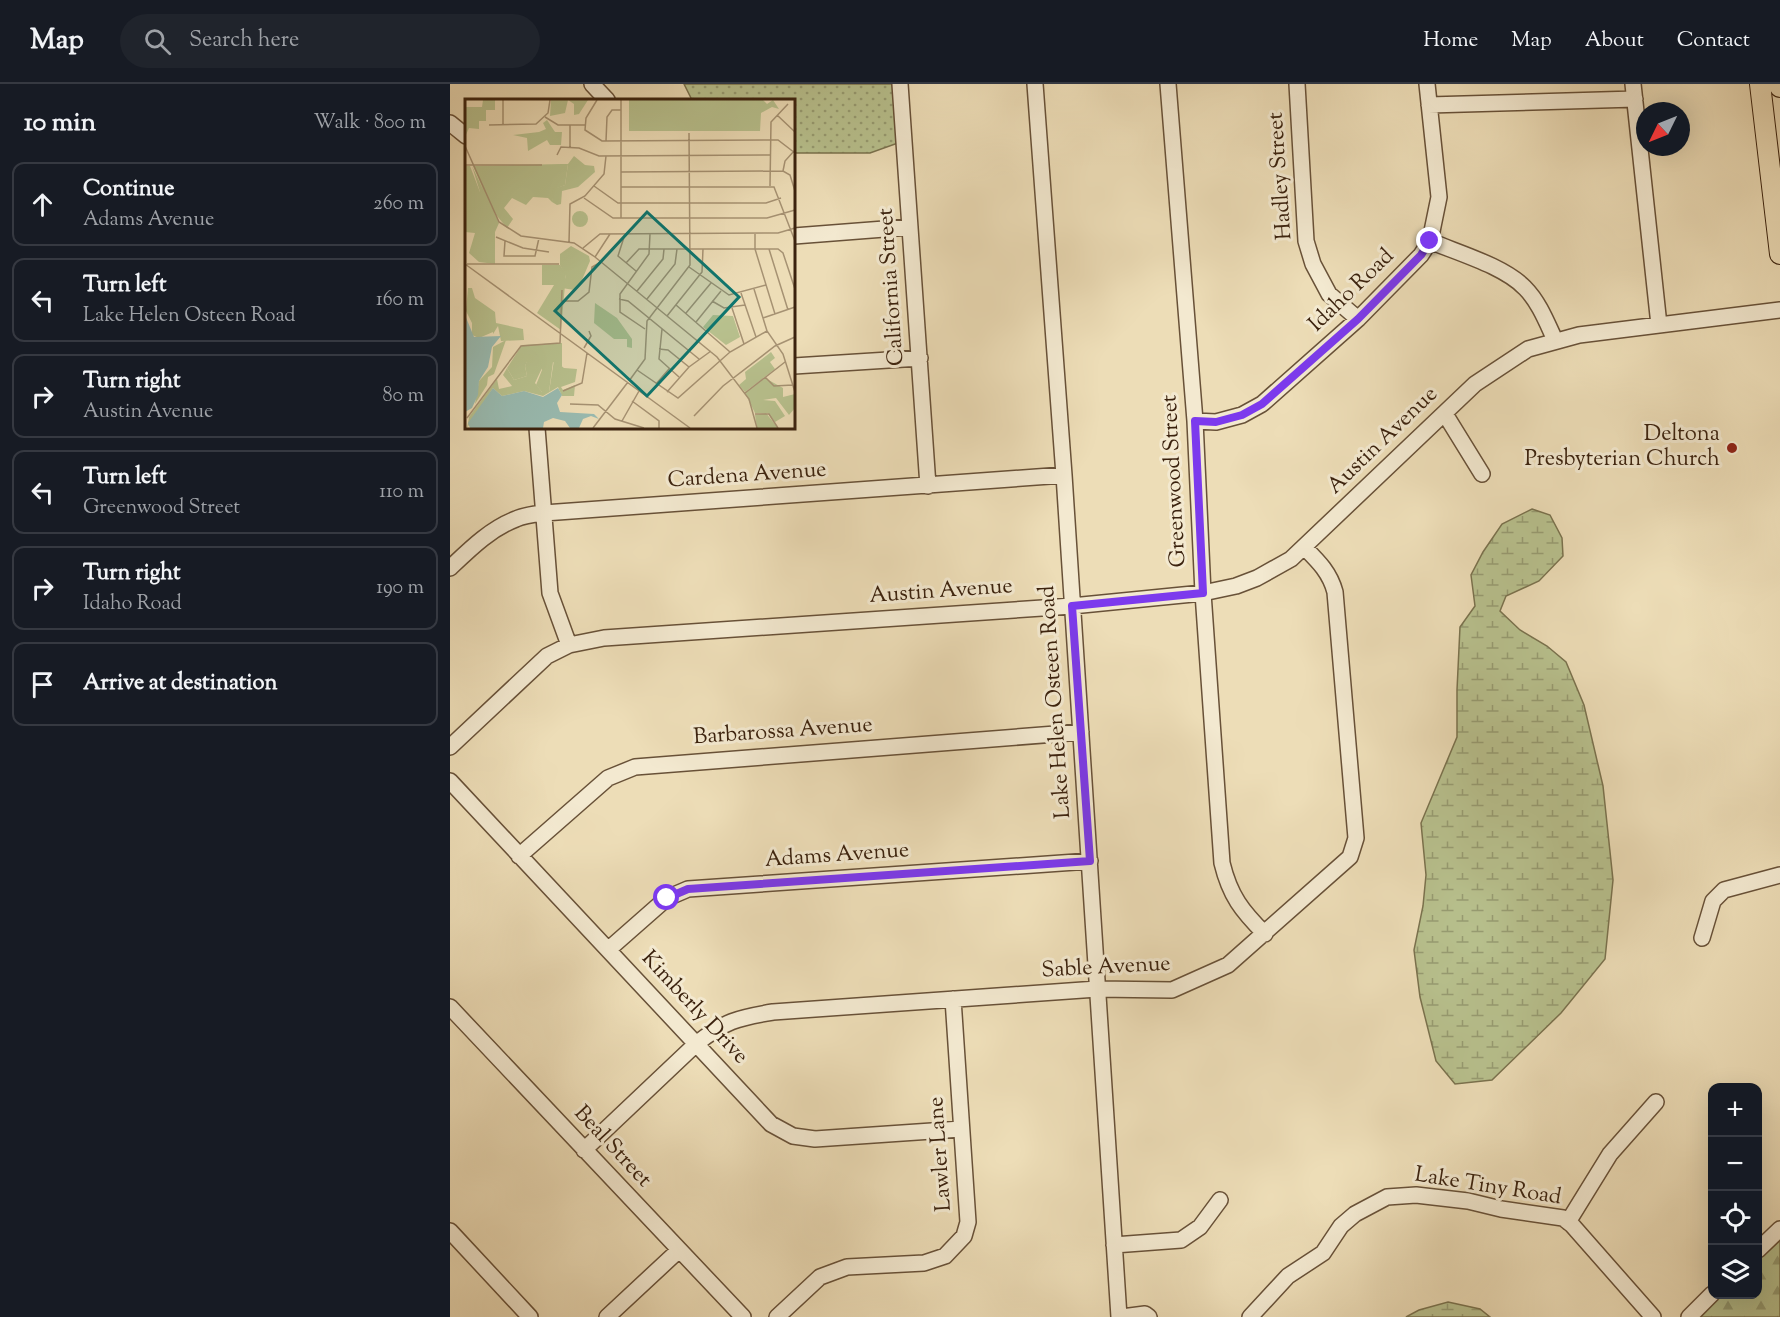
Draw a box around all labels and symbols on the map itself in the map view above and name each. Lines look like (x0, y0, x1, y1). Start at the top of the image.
inset map (465, 99, 795, 429)
north arrow (1636, 102, 1690, 156)
street label: Hadley Street (1261, 111, 1301, 241)
street label: California Street (870, 206, 913, 367)
route end (1416, 227, 1442, 253)
street label: Idaho Road (1302, 242, 1402, 340)
street label: Austin Avenue (1320, 380, 1446, 502)
street label: Greenwood Street (1154, 393, 1196, 568)
place label: Deltona Presbyterian Church (1524, 419, 1720, 476)
marker: Deltona Presbyterian Church (1725, 441, 1739, 455)
street label: Cardena Avenue (666, 454, 828, 498)
street label: Austin Avenue (868, 571, 1014, 613)
street label: Lake Helen Osteen Road (1032, 584, 1080, 820)
street label: Barbarossa Avenue (692, 710, 874, 754)
street label: Adams Avenue (764, 835, 910, 877)
route start (653, 884, 679, 910)
street label: Kimberly Drive (633, 944, 755, 1072)
street label: Sable Avenue (1041, 949, 1171, 987)
street label: Lawler Lane (921, 1096, 961, 1212)
street label: Beal Street (566, 1099, 659, 1196)
street label: Lake Tiny Road (1412, 1160, 1564, 1214)

